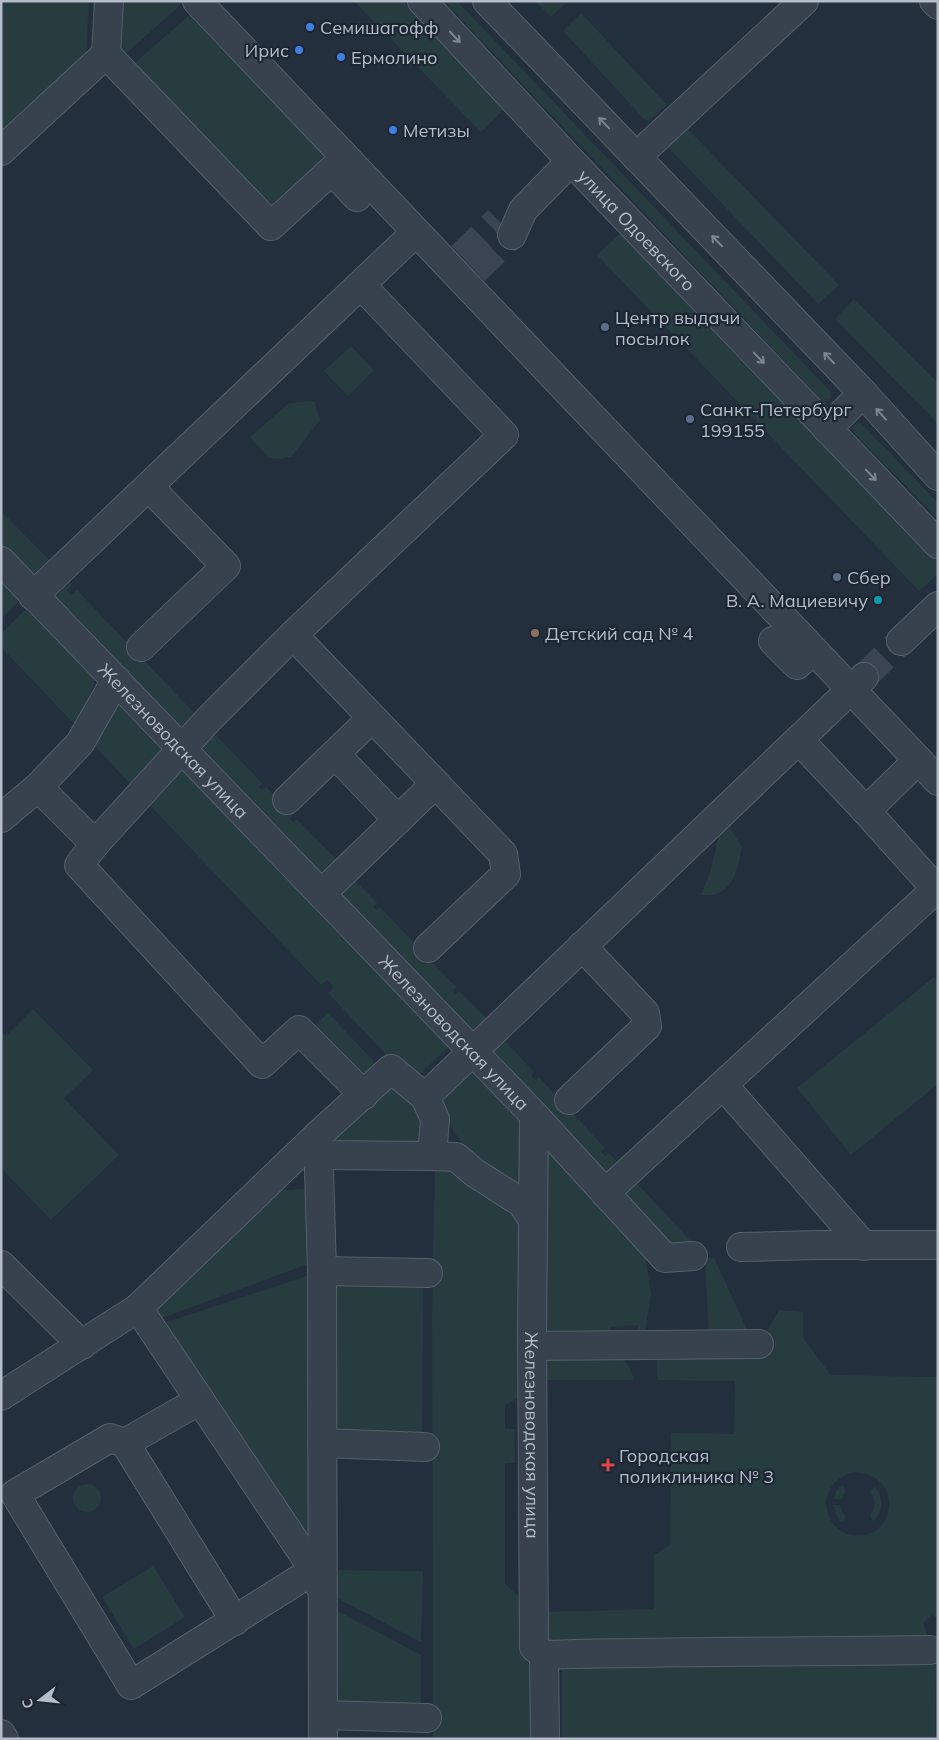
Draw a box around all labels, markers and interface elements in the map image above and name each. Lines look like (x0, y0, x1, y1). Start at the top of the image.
place label: Семишагофф (320, 16, 439, 39)
marker: Семишагофф (304, 21, 316, 33)
one-way arrow (449, 30, 461, 43)
place label: Ирис (245, 39, 289, 62)
marker: Ирис (293, 44, 305, 56)
place label: Ермолино (351, 46, 437, 69)
marker: Ермолино (335, 51, 347, 63)
one-way arrow (598, 117, 610, 130)
place label: Метизы (403, 119, 470, 142)
marker: Метизы (387, 124, 399, 136)
street label: улица Одоевского (573, 164, 701, 296)
one-way arrow (711, 234, 723, 247)
place label: Центр выдачи посылок (615, 306, 740, 350)
marker: Центр выдачи посылок (599, 321, 611, 333)
one-way arrow (753, 352, 765, 365)
one-way arrow (823, 352, 835, 365)
place label: Санкт-Петербург 199155 (700, 398, 851, 442)
one-way arrow (875, 407, 887, 420)
marker: Санкт-Петербург 199155 (684, 413, 696, 425)
one-way arrow (865, 469, 877, 481)
place label: Сбер (847, 566, 891, 589)
marker: Сбер (831, 571, 843, 583)
place label: В. А. Мациевичу (726, 589, 868, 612)
marker: В. А. Мациевичу (872, 594, 884, 606)
place label: Детский сад № 4 (545, 622, 693, 645)
marker: Детский сад № 4 (529, 627, 541, 639)
street label: Железноводская улица (94, 658, 254, 823)
street label: Железноводская улица (374, 950, 535, 1115)
street label: Железноводская улица (520, 1332, 545, 1539)
place label: Городская поликлиника № 3 (619, 1444, 774, 1488)
marker: Городская поликлиника № 3 (601, 1458, 615, 1472)
north arrow (15, 1675, 65, 1725)
text: С (18, 1696, 37, 1711)

